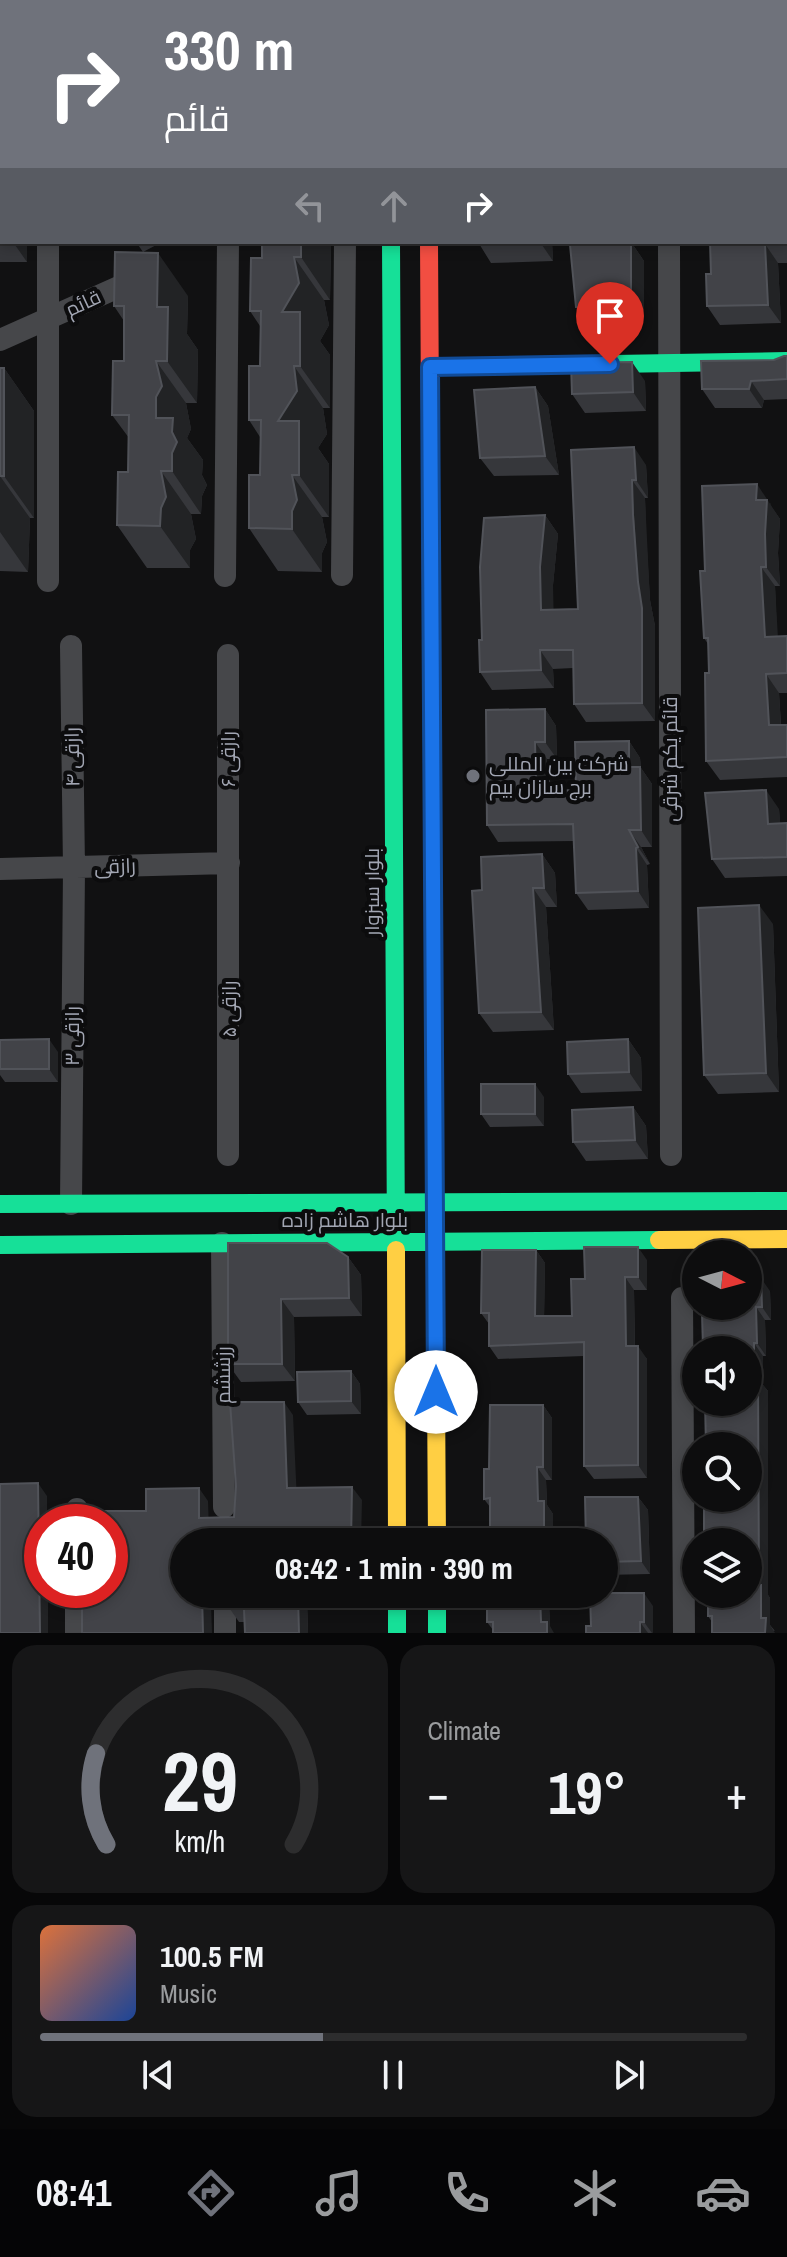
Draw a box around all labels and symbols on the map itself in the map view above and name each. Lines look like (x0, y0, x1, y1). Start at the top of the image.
pin (576, 282, 644, 364)
street label: قائم (61, 283, 105, 323)
street label: قائم یکم شرقی (656, 696, 684, 822)
street label: رازقی ۴ (57, 727, 86, 787)
street label: رازقی ۶ (214, 731, 241, 787)
place label: شرکت بین المللی برج سازان بیم (489, 750, 629, 801)
marker: شرکت بین المللی برج سازان بیم (464, 767, 482, 785)
street label: بلوار سبزوار (358, 848, 385, 937)
street label: رازقی (94, 851, 136, 880)
street label: رازقی ۵ (215, 980, 242, 1038)
street label: رازقی ۳ (58, 1006, 85, 1066)
street label: بلوار هاشم زاده (282, 1206, 408, 1234)
north arrow (682, 1240, 762, 1320)
street label: رزششم (209, 1346, 237, 1404)
position arrow (394, 1350, 478, 1434)
speed limit sign: 40 (24, 1504, 128, 1608)

